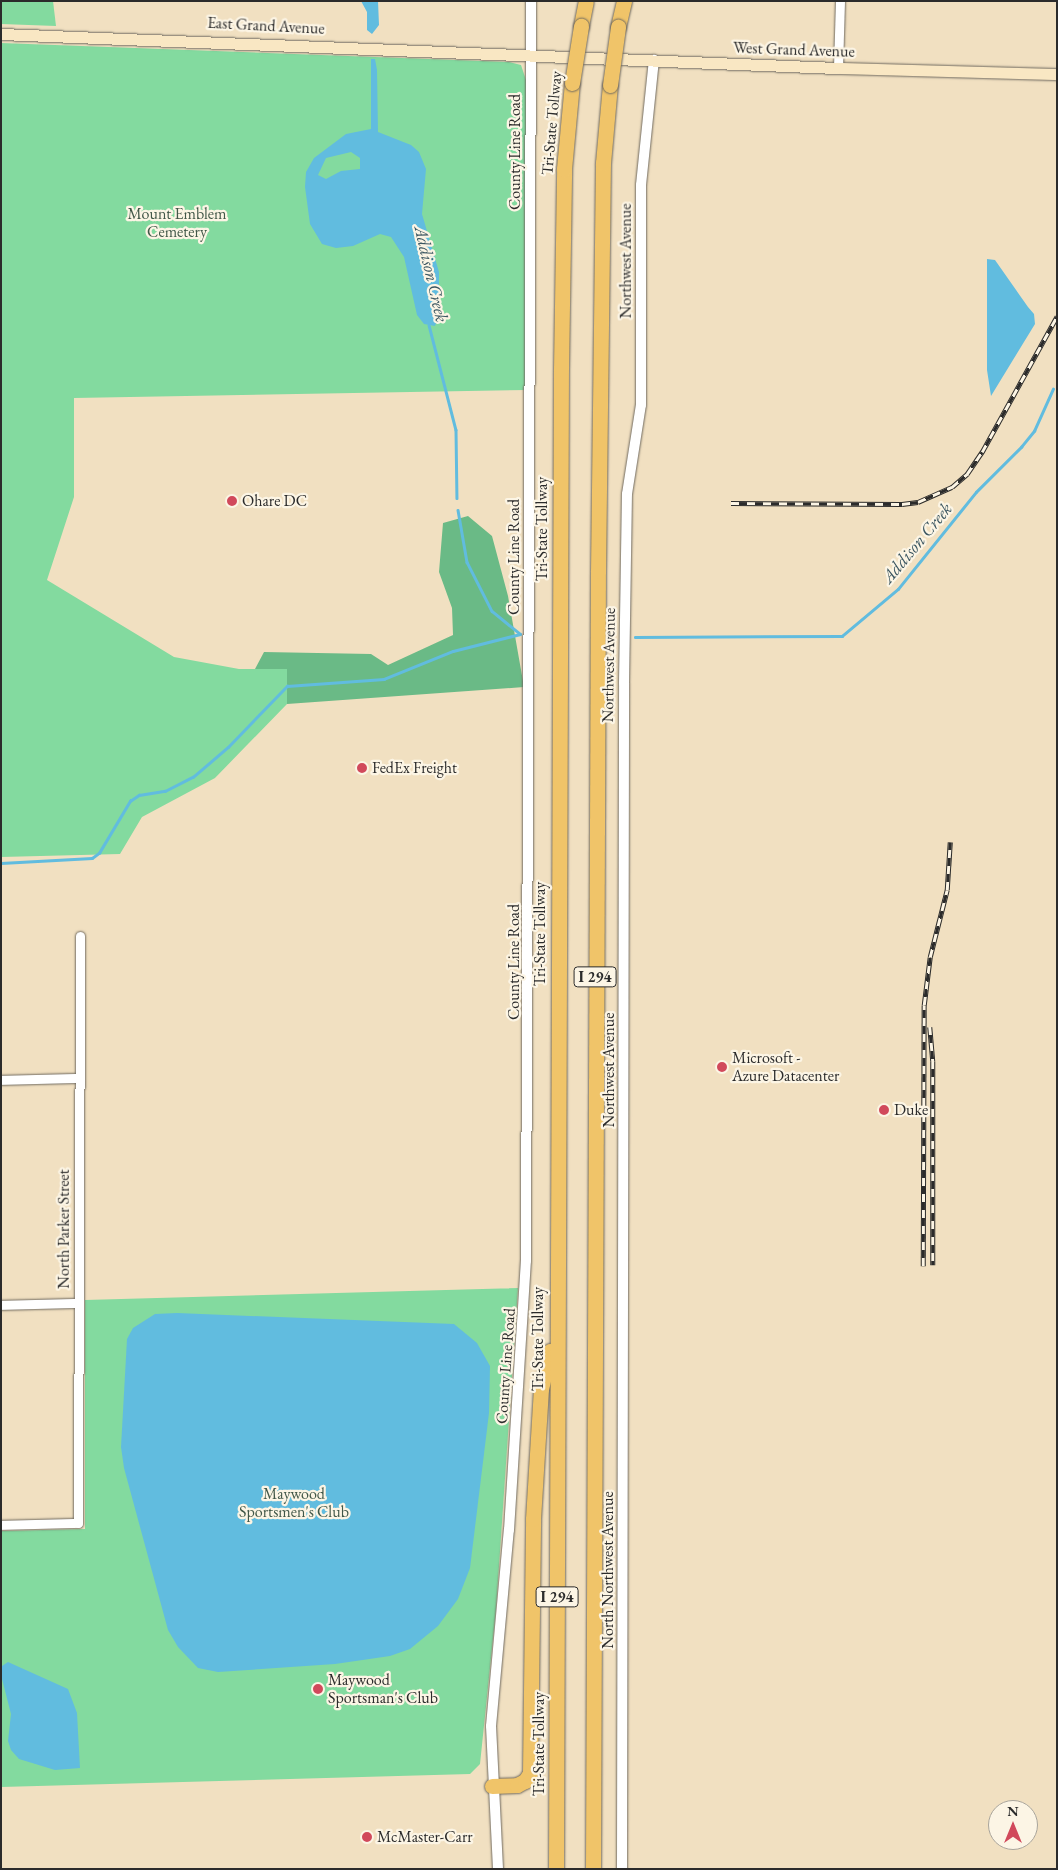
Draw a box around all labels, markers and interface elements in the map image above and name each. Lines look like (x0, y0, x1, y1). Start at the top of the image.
street label: East Grand Avenue (207, 13, 325, 39)
street label: West Grand Avenue (733, 38, 855, 62)
street label: Tri-State Tollway (538, 70, 566, 176)
street label: County Line Road (505, 94, 525, 210)
park label: Mount Emblem Cemetery (127, 204, 227, 242)
street label: Northwest Avenue (616, 204, 636, 318)
water label: Addison Creek (409, 224, 453, 324)
street label: Tri-State Tollway (532, 477, 552, 581)
place label: Ohare DC (242, 491, 307, 511)
marker: Ohare DC (226, 495, 238, 507)
water label: Addison Creek (877, 498, 957, 588)
street label: County Line Road (504, 499, 524, 615)
street label: Northwest Avenue (598, 607, 620, 723)
place label: FedEx Freight (372, 758, 457, 778)
marker: FedEx Freight (356, 762, 368, 774)
street label: Tri-State Tollway (530, 882, 550, 986)
street label: County Line Road (504, 904, 524, 1020)
road number: I 294 (572, 964, 618, 990)
street label: Northwest Avenue (599, 1013, 619, 1127)
place label: Microsoft - Azure Datacenter (732, 1048, 839, 1086)
marker: Microsoft - Azure Datacenter (716, 1061, 728, 1073)
place label: Duke (894, 1100, 928, 1120)
marker: Duke (878, 1104, 890, 1116)
street label: North Parker Street (54, 1169, 74, 1289)
street label: Tri-State Tollway (528, 1287, 548, 1391)
street label: County Line Road (492, 1307, 520, 1425)
park label: Maywood Sportsmen's Club (239, 1484, 349, 1522)
street label: North Northwest Avenue (598, 1491, 618, 1649)
road number: I 294 (534, 1584, 580, 1610)
place label: Maywood Sportsman's Club (328, 1670, 438, 1708)
marker: Maywood Sportsman's Club (312, 1683, 324, 1695)
street label: Tri-State Tollway (529, 1692, 549, 1796)
north arrow (988, 1800, 1038, 1850)
text: N (1007, 1802, 1019, 1820)
place label: McMaster-Carr (377, 1827, 473, 1847)
marker: McMaster-Carr (361, 1831, 373, 1843)

